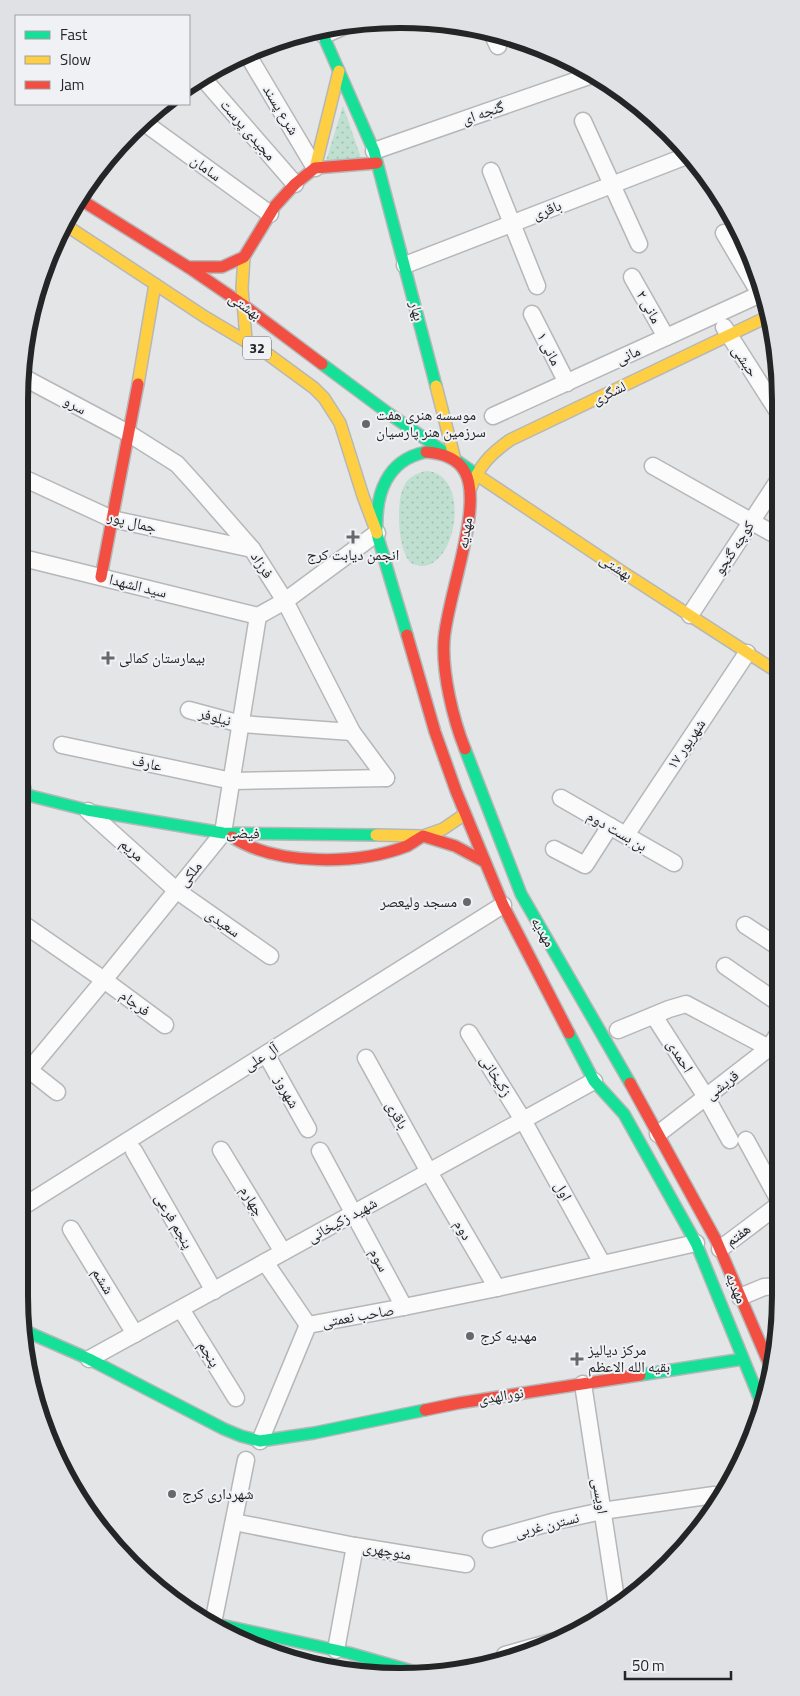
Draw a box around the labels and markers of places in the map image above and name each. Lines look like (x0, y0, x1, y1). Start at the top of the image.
place label: موسسه هنری هفت سرزمین هنر پارسیان (376, 403, 486, 443)
marker: موسسه هنری هفت سرزمین هنر پارسیان (360, 418, 372, 430)
marker: انجمن دیابت کرج (346, 530, 360, 544)
place label: انجمن دیابت کرج (307, 543, 399, 566)
place label: بیمارستان کمالی (119, 646, 205, 669)
marker: بیمارستان کمالی (101, 651, 115, 665)
place label: مسجد ولیعصر (379, 890, 457, 913)
marker: مسجد ولیعصر (461, 896, 473, 908)
place label: مهدیه کرج (480, 1324, 537, 1347)
marker: مهدیه کرج (464, 1330, 476, 1342)
place label: مرکز دیالیز بقیه الله الاعظم (587, 1338, 670, 1378)
marker: مرکز دیالیز بقیه الله الاعظم (570, 1352, 584, 1366)
place label: شهرداری کرج (182, 1482, 254, 1505)
marker: شهرداری کرج (166, 1488, 178, 1500)

